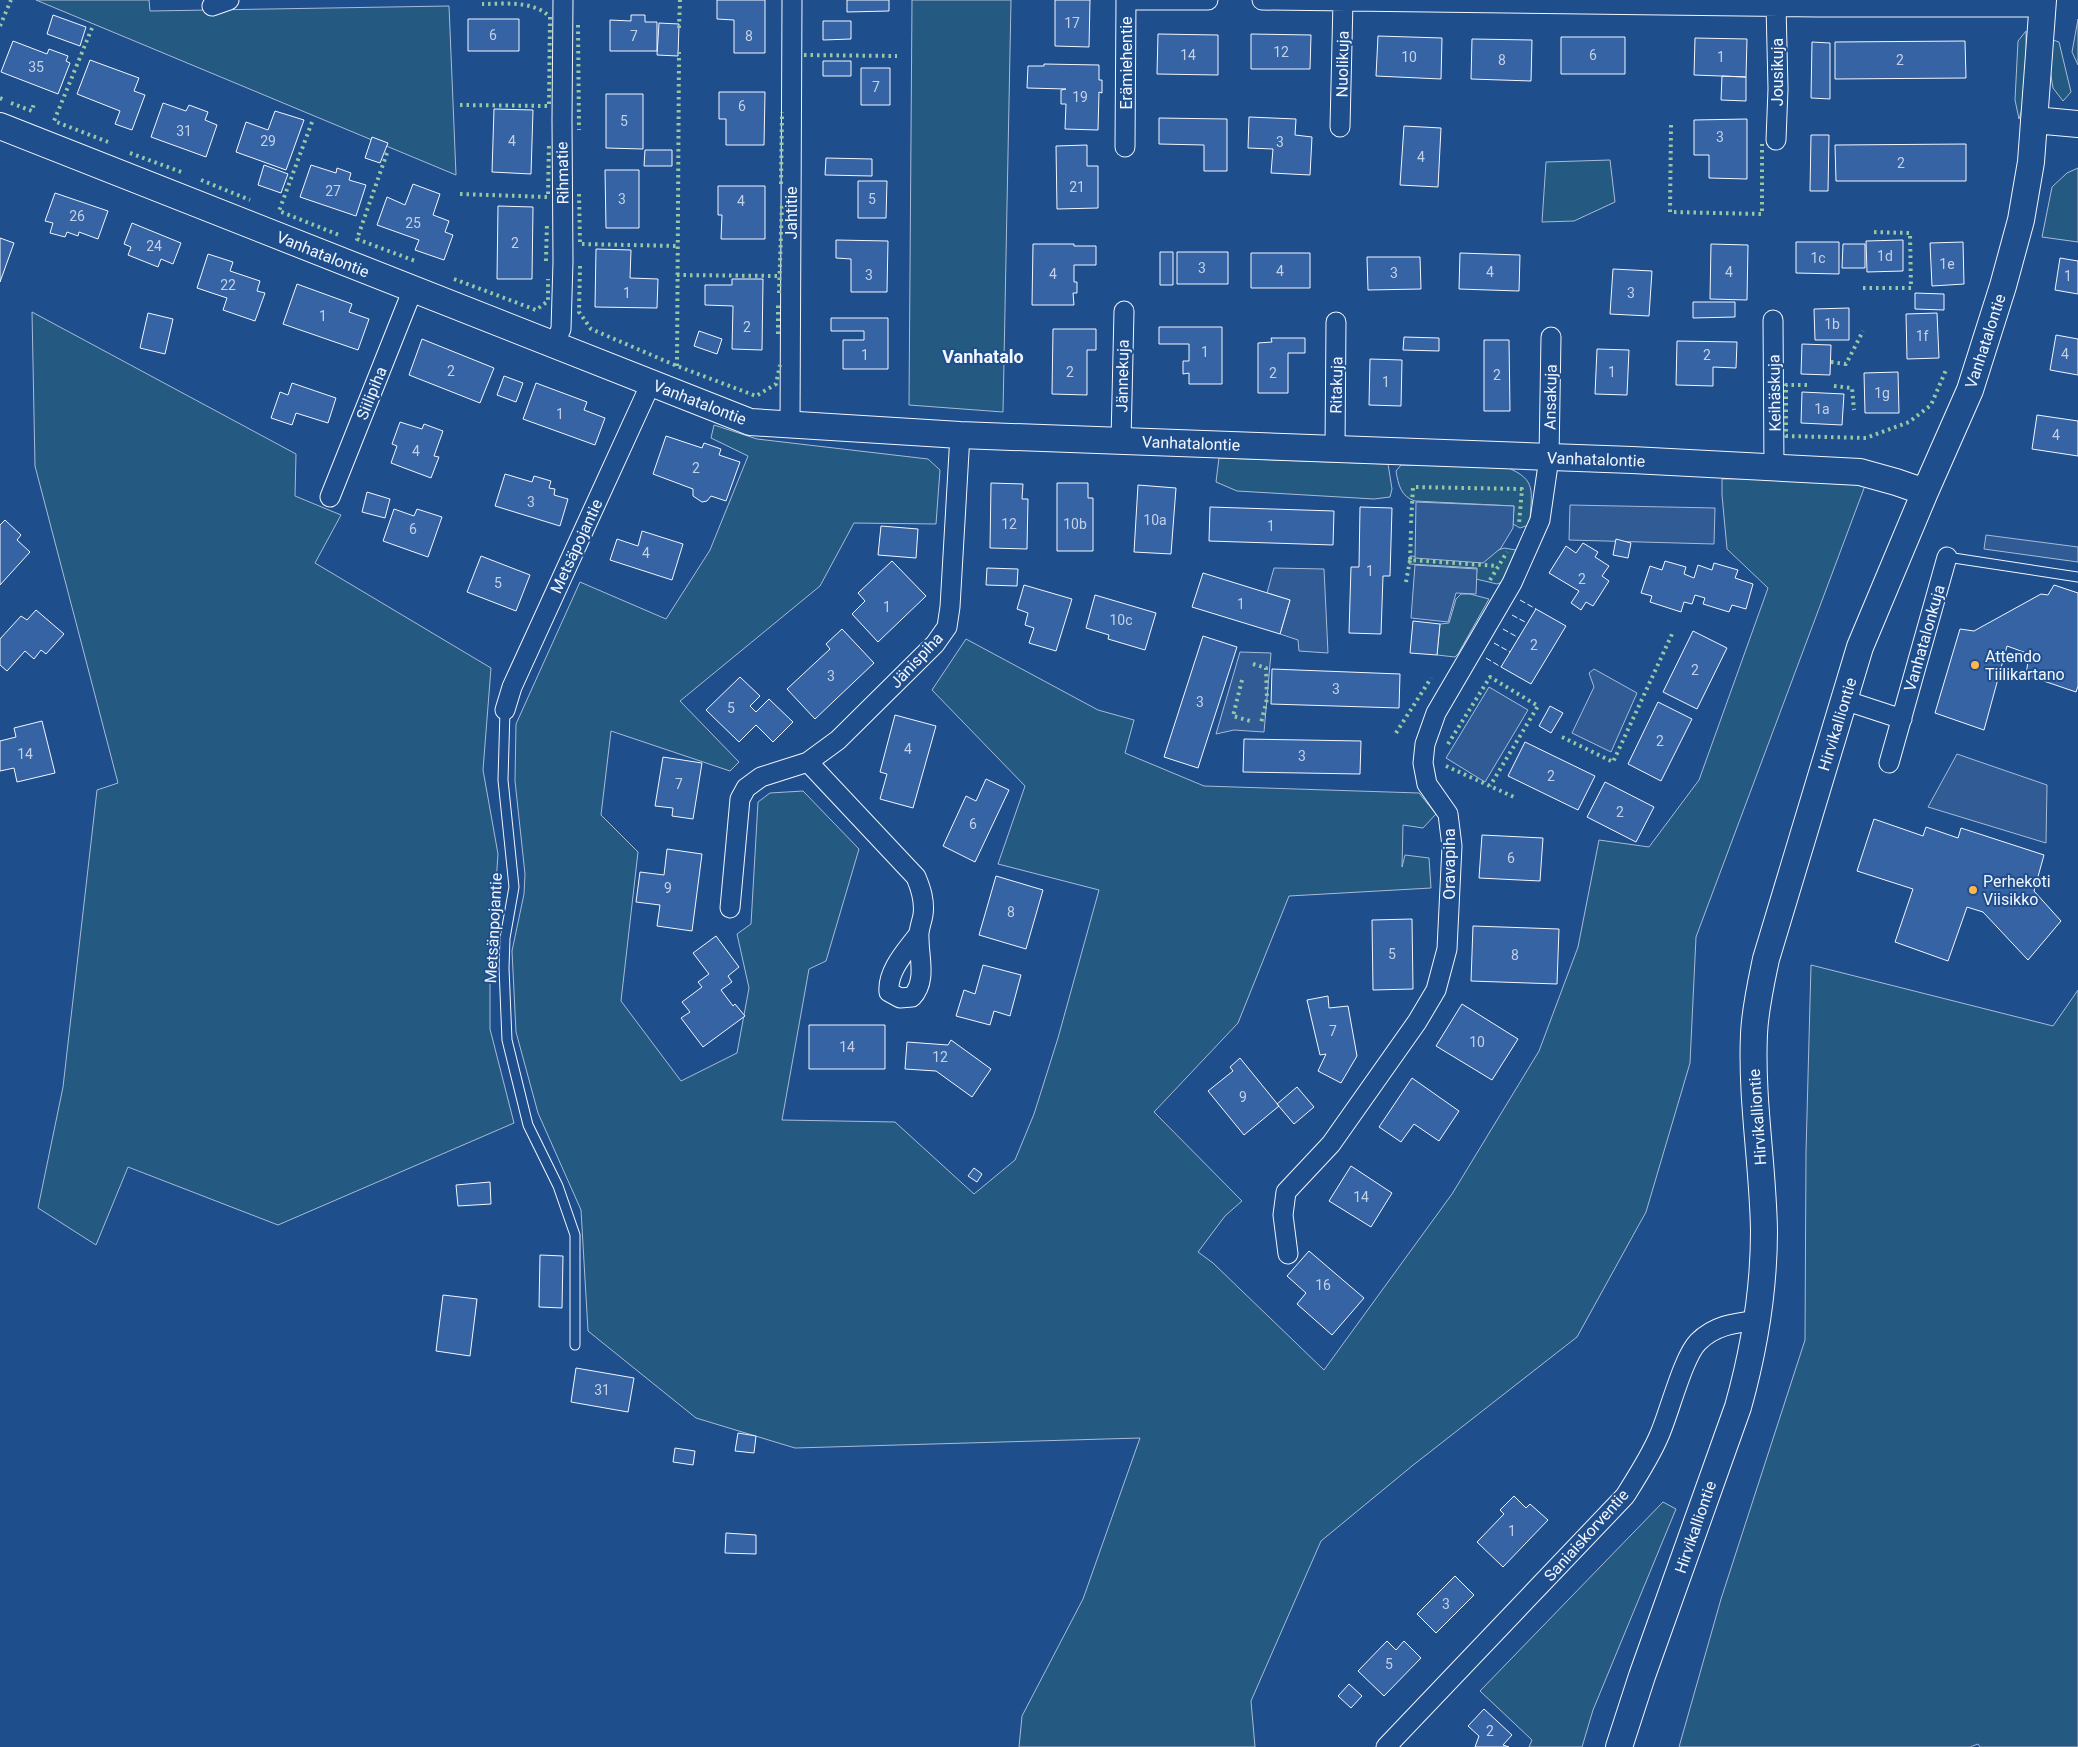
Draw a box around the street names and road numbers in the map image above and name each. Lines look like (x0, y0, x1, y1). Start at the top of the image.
street label: Erämiehentie (1117, 16, 1136, 110)
street label: Nuolikuja (1332, 31, 1353, 97)
street label: Jousikuja (1768, 38, 1787, 106)
street label: Rihmatie (552, 141, 573, 205)
street label: Jahtitie (782, 186, 801, 240)
street label: Vanhatalontie (274, 227, 372, 282)
street label: Vanhatalontie (1961, 291, 2010, 391)
street label: Jännekuja (1112, 339, 1133, 413)
street label: Keihäskuja (1764, 354, 1785, 432)
street label: Ritakuja (1327, 356, 1346, 414)
street label: Siilipiha (352, 364, 391, 422)
street label: Ansakuja (1540, 364, 1561, 430)
street label: Vanhatalontie (651, 376, 749, 429)
street label: Vanhatalontie (1142, 432, 1240, 455)
street label: Vanhatalontie (1547, 448, 1645, 471)
street label: Metsäpojantie (546, 496, 607, 596)
street label: Vanhatalonkuja (1900, 583, 1949, 694)
street label: Jänispiha (886, 629, 947, 692)
street label: Hirvikalliontie (1814, 675, 1861, 773)
street label: Oravapiha (1440, 828, 1459, 900)
street label: Metsänpojantie (481, 872, 506, 984)
street label: Hirvikalliontie (1745, 1068, 1770, 1166)
street label: Hirvikalliontie (1671, 1478, 1720, 1576)
street label: Saniaiskorventie (1540, 1485, 1633, 1585)

